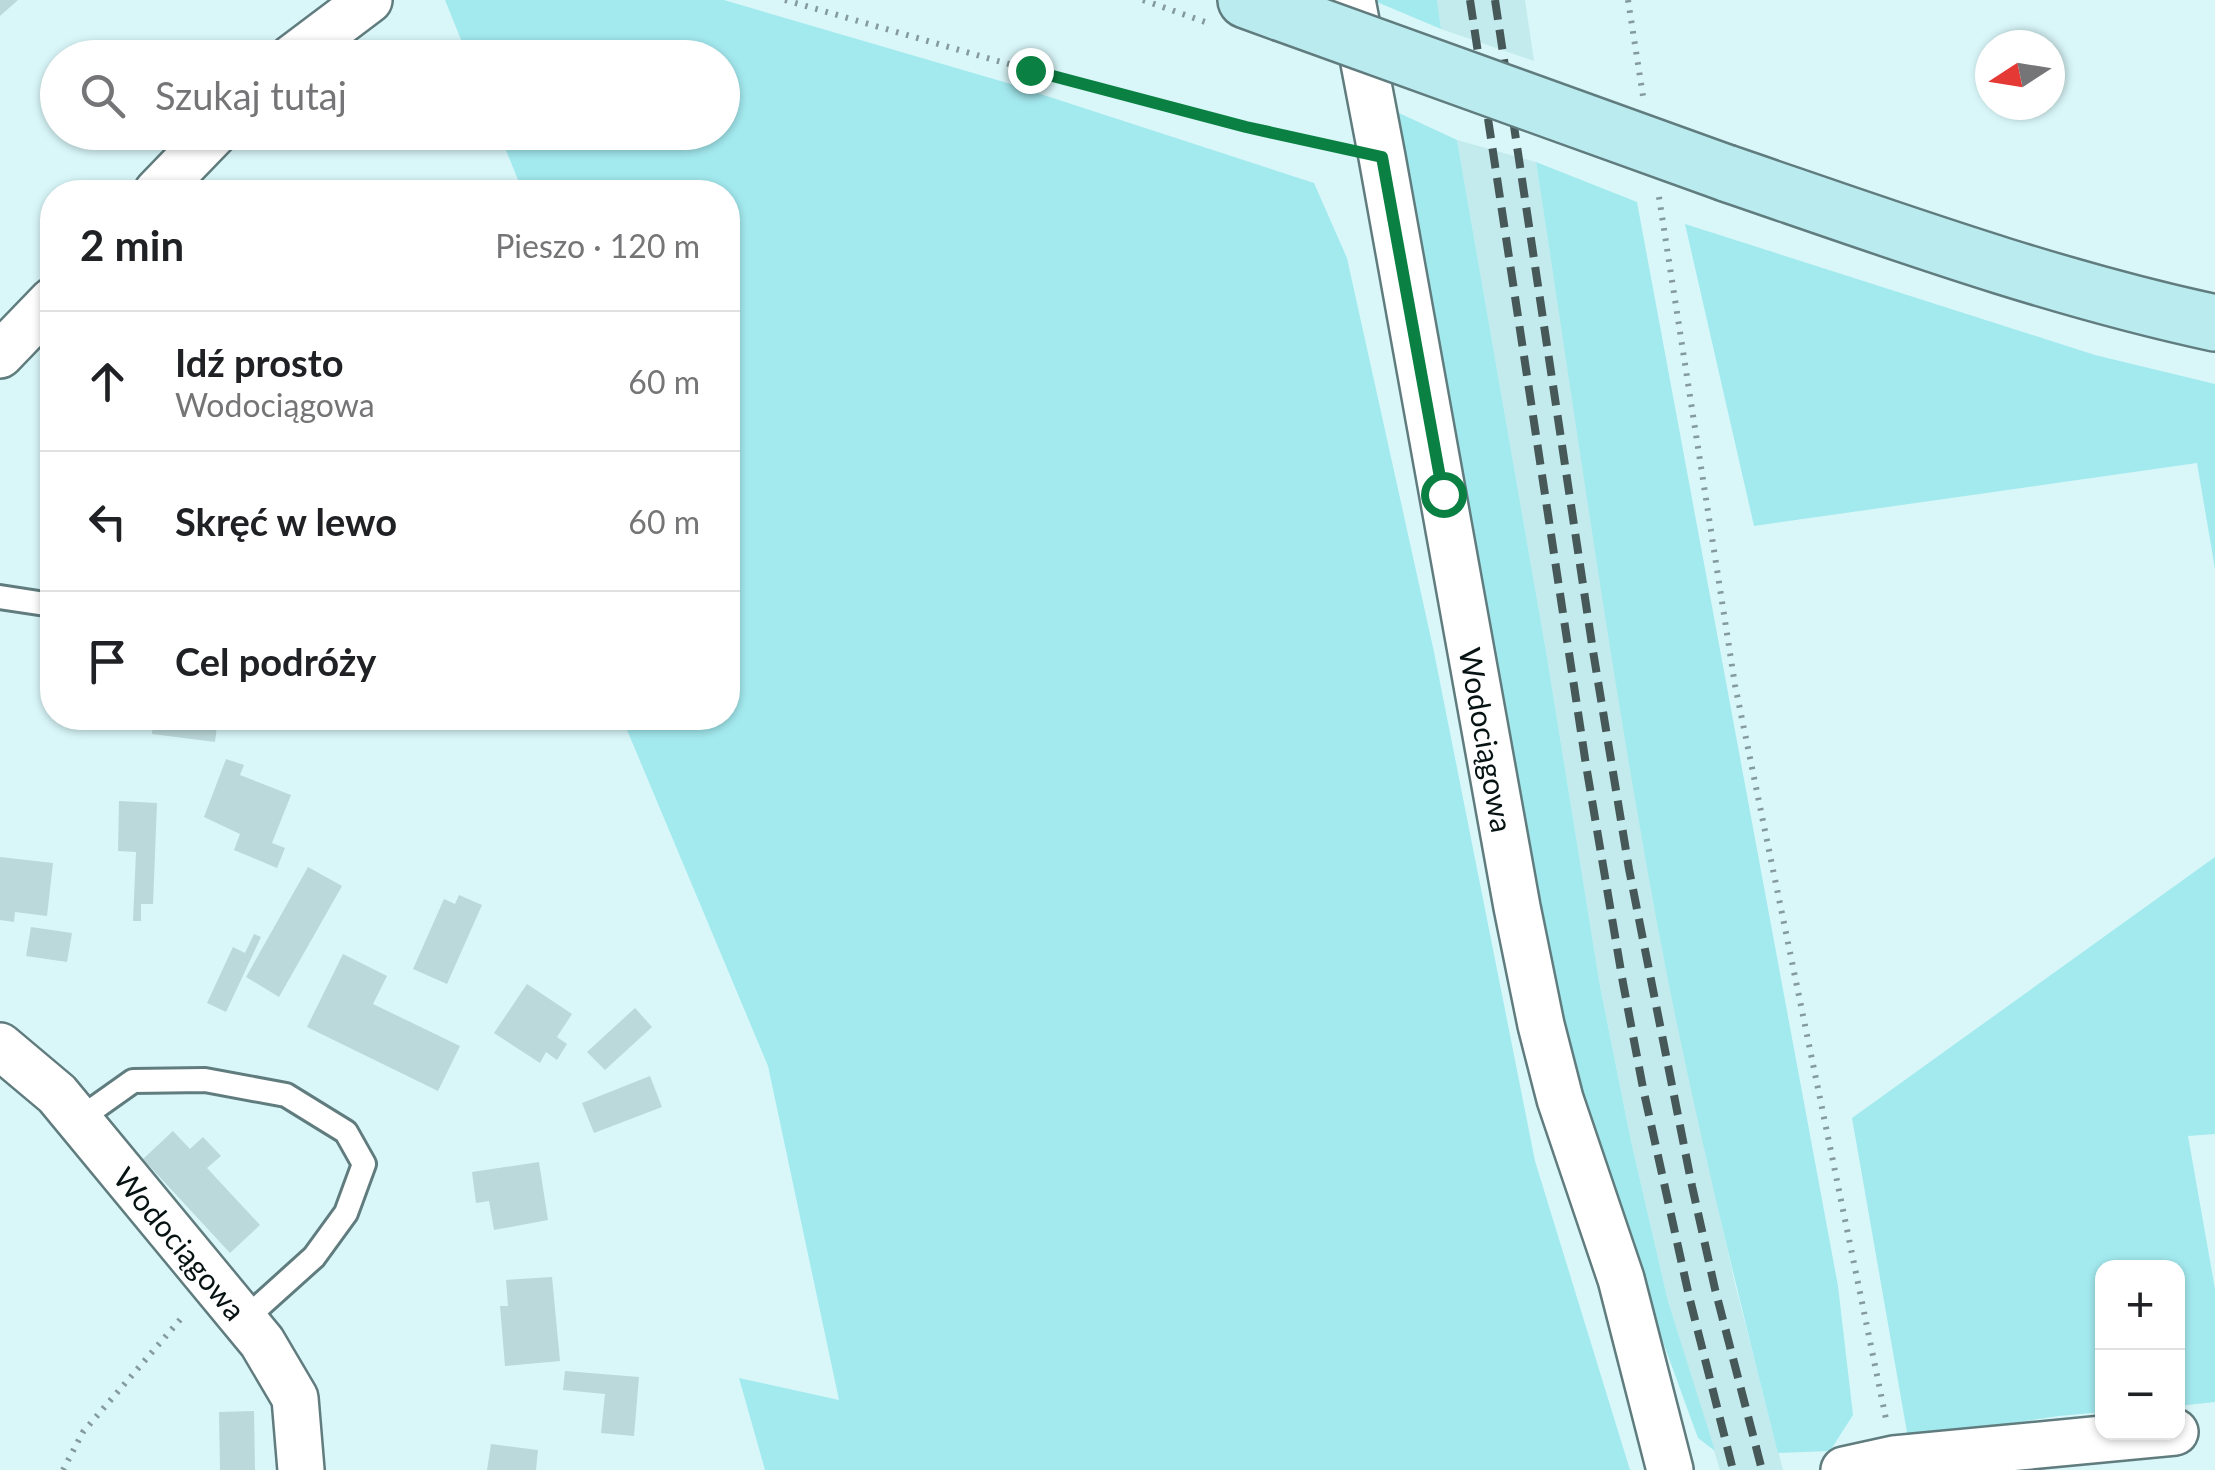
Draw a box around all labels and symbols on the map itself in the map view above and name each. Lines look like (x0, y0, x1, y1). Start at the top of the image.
north arrow (1975, 30, 2065, 120)
route end (1008, 48, 1054, 94)
route start (1421, 472, 1467, 518)
street label: Wodociągowa (1453, 645, 1521, 835)
street label: Wodociągowa (107, 1160, 254, 1327)

